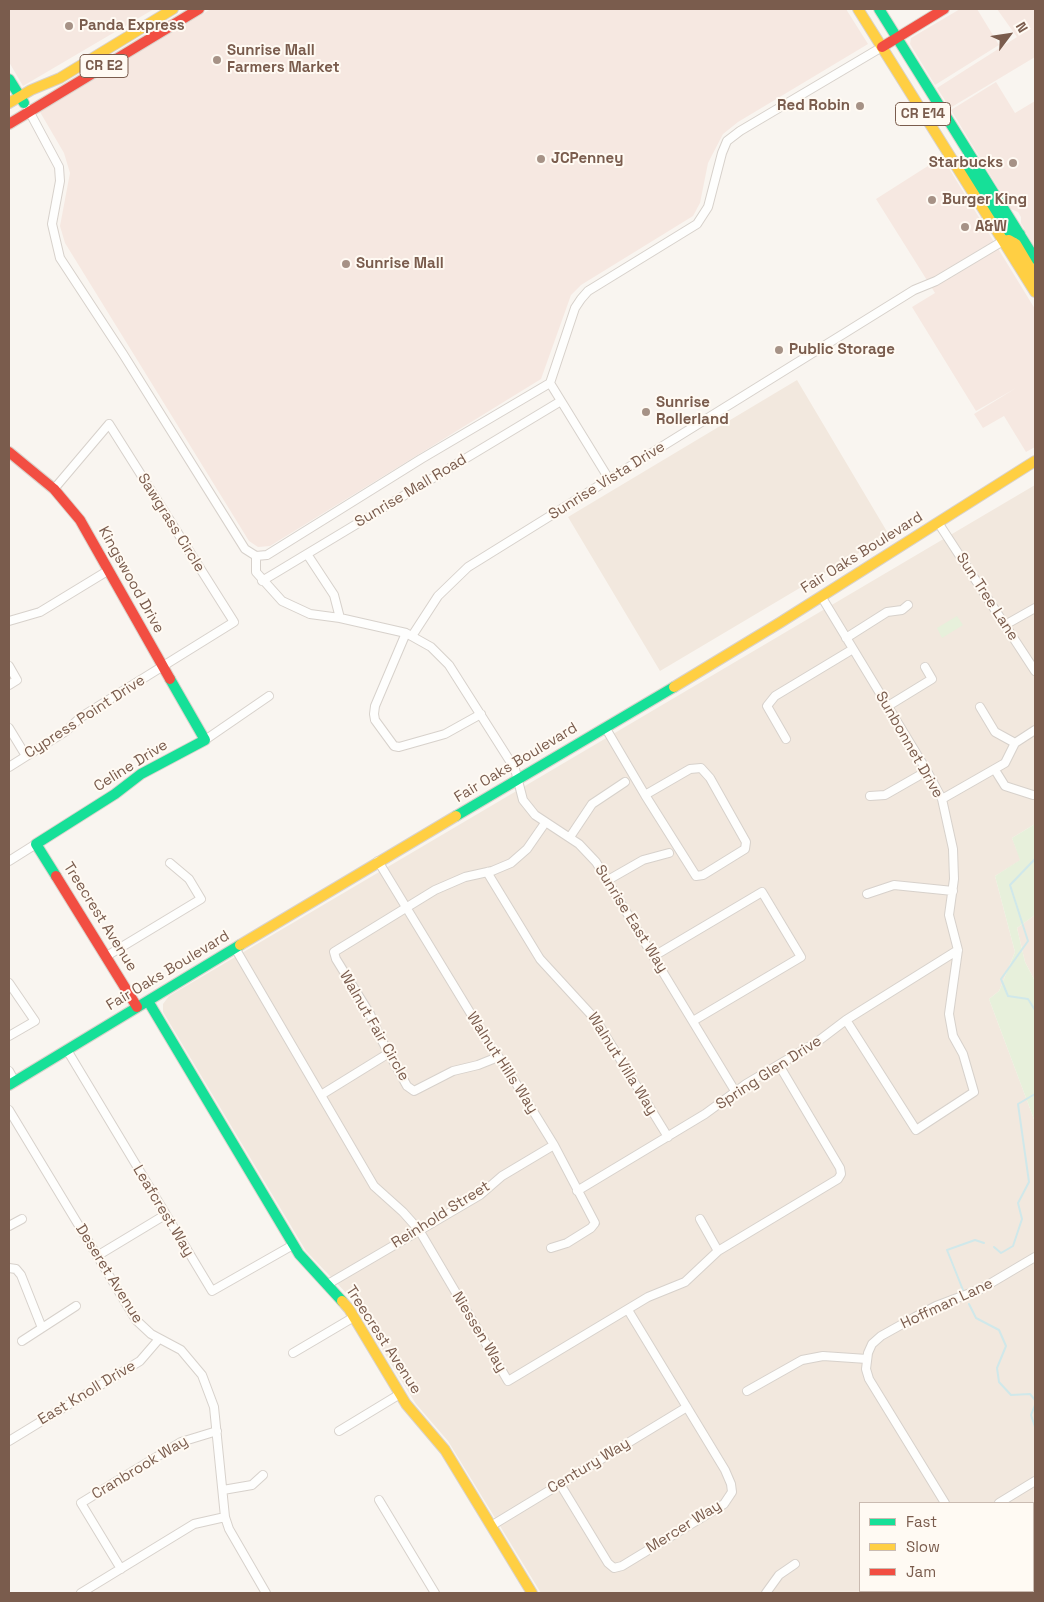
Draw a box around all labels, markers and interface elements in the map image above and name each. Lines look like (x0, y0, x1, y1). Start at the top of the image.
north arrow (984, 10, 1034, 60)
place label: Panda Express (79, 17, 185, 35)
text: N (1012, 19, 1032, 36)
marker: Panda Express (63, 20, 75, 32)
place label: Sunrise Mall Farmers Market (227, 42, 339, 77)
road number: CR E2 (80, 54, 128, 78)
marker: Sunrise Mall Farmers Market (211, 54, 223, 66)
place label: Red Robin (777, 97, 850, 115)
marker: Red Robin (854, 100, 866, 112)
road number: CR E14 (896, 102, 950, 126)
place label: JCPenney (551, 150, 623, 168)
marker: JCPenney (535, 153, 547, 165)
place label: Starbucks (929, 154, 1003, 172)
marker: Starbucks (1007, 157, 1019, 169)
place label: Burger King (942, 191, 1027, 209)
marker: Burger King (926, 194, 938, 206)
place label: A&W (975, 218, 1007, 236)
marker: A&W (959, 221, 971, 233)
place label: Sunrise Mall (356, 255, 444, 273)
marker: Sunrise Mall (340, 258, 352, 270)
place label: Public Storage (789, 341, 895, 359)
marker: Public Storage (773, 344, 785, 356)
place label: Sunrise Rollerland (656, 394, 729, 429)
marker: Sunrise Rollerland (640, 406, 652, 418)
street label: Sunrise Vista Drive (546, 438, 668, 524)
street label: Sunrise Mall Road (352, 451, 470, 531)
street label: Sawgrass Circle (133, 470, 209, 576)
street label: Fair Oaks Boulevard (798, 508, 926, 598)
street label: Kingswood Drive (94, 523, 168, 637)
street label: Sun Tree Lane (952, 550, 1022, 644)
street label: Cypress Point Drive (21, 671, 149, 763)
street label: Sunbonnet Drive (871, 688, 947, 802)
street label: Fair Oaks Boulevard (451, 719, 581, 807)
street label: Celine Drive (91, 736, 171, 796)
street label: Treecrest Avenue (59, 859, 141, 975)
street label: Sunrise East Way (591, 862, 671, 976)
street label: Fair Oaks Boulevard (103, 927, 233, 1015)
street label: Walnut Fair Circle (335, 968, 413, 1084)
street label: Walnut Hills Way (462, 1009, 542, 1117)
street label: Walnut Villa Way (583, 1009, 661, 1119)
street label: Spring Glen Drive (713, 1032, 825, 1114)
street label: Leafcrest Way (129, 1162, 197, 1260)
street label: Reinhold Street (388, 1178, 494, 1252)
street label: Deseret Avenue (71, 1221, 147, 1327)
street label: Hoffman Lane (898, 1275, 996, 1333)
street label: Treecrest Avenue (341, 1282, 425, 1398)
street label: Niessen Way (448, 1288, 510, 1376)
street label: East Knoll Drive (35, 1357, 139, 1429)
street label: Cranbrook Way (89, 1432, 191, 1504)
street label: Century Way (545, 1434, 633, 1498)
street label: Mercer Way (643, 1497, 725, 1557)
legend (859, 1502, 1034, 1592)
text: Fast (906, 1512, 937, 1531)
text: Slow (906, 1537, 940, 1556)
text: Jam (906, 1562, 936, 1581)

